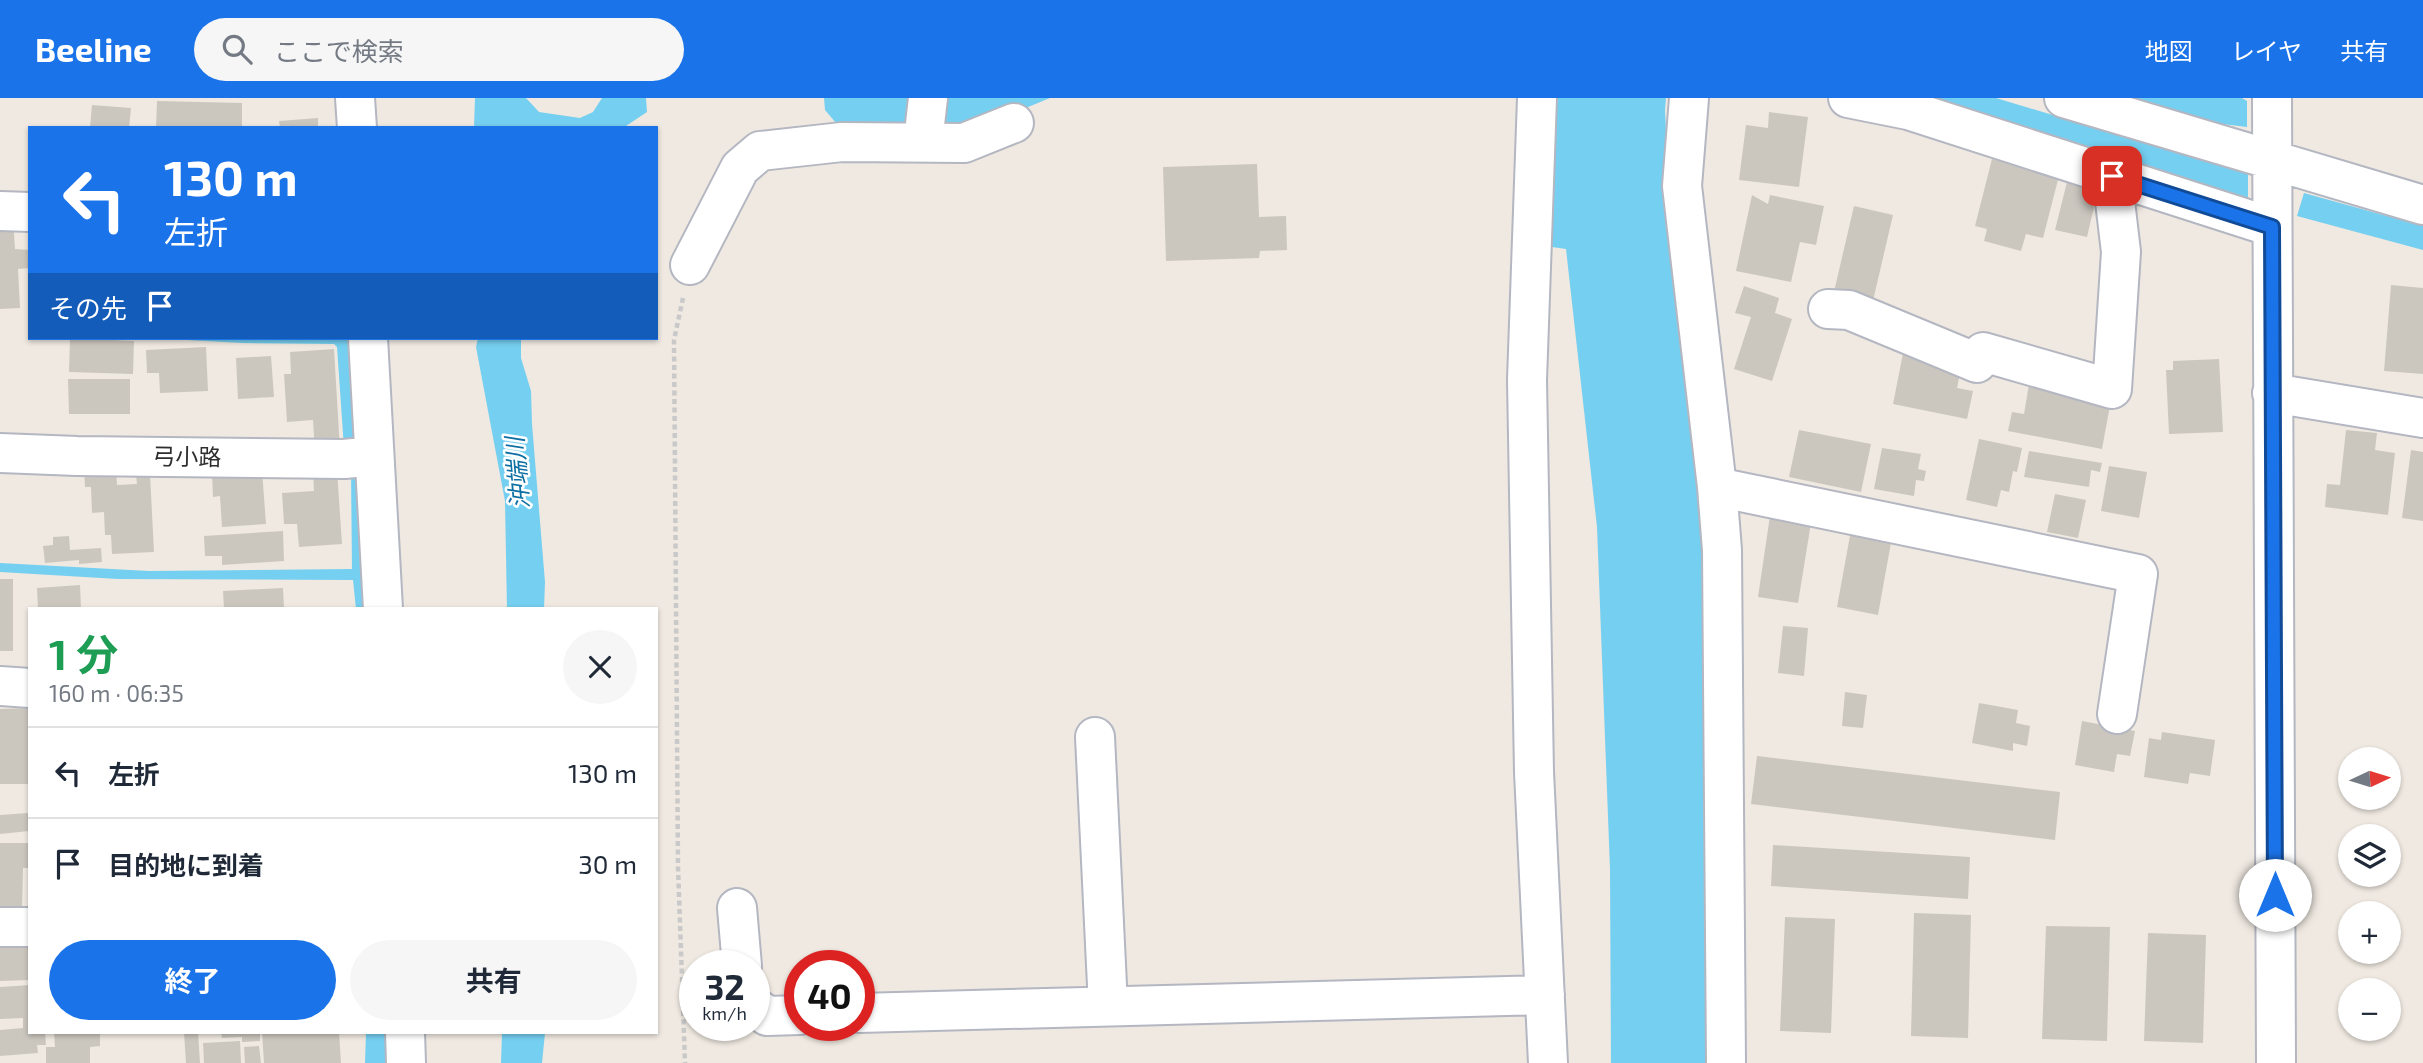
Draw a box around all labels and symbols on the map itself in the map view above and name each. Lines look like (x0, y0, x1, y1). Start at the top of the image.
pin (2082, 146, 2142, 206)
water label: 沖端川 (499, 433, 534, 510)
street label: 弓小路 (152, 441, 222, 471)
north arrow (2338, 747, 2401, 810)
position arrow (2238, 858, 2312, 932)
speed limit sign: 40 (784, 950, 875, 1041)

